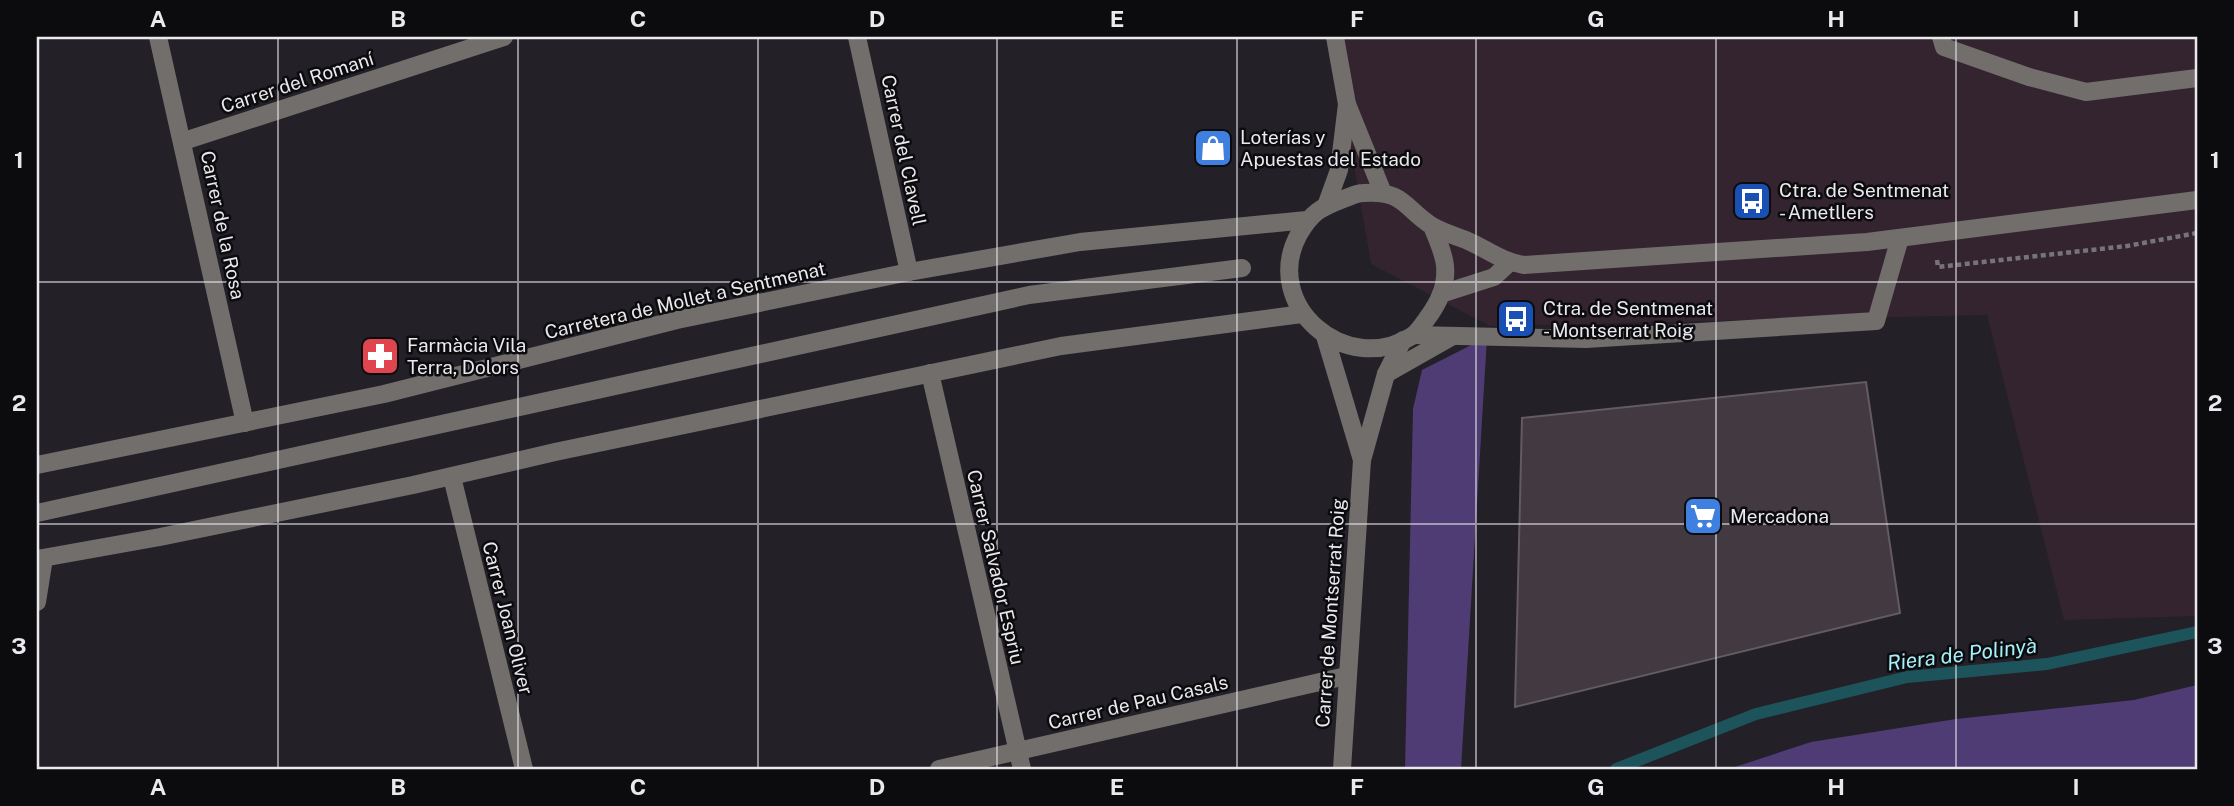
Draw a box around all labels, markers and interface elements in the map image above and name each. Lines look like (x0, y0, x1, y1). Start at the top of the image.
text: A (150, 5, 167, 32)
text: B (390, 5, 406, 32)
text: C (630, 5, 646, 32)
text: D (869, 5, 885, 32)
text: E (1110, 5, 1124, 32)
text: F (1350, 5, 1364, 32)
text: G (1587, 5, 1605, 32)
text: H (1827, 5, 1845, 32)
text: I (2072, 5, 2080, 32)
street label: Carrer del Romaní (218, 47, 376, 117)
street label: Carrer del Clavell (877, 73, 931, 227)
place label: Loterías y Apuestas del Estado (1240, 126, 1421, 170)
shop icon: Loterías y Apuestas del Estado (1192, 127, 1234, 169)
text: 1 (14, 146, 24, 173)
text: 1 (2210, 146, 2220, 173)
street label: Carrer de la Rosa (196, 149, 250, 301)
place label: Ctra. de Sentmenat - Ametllers (1779, 179, 1949, 223)
bus stop icon: Ctra. de Sentmenat - Ametllers (1731, 180, 1773, 222)
street label: Carretera de Mollet a Sentmenat (542, 257, 828, 343)
place label: Ctra. de Sentmenat - Montserrat Roig (1543, 297, 1713, 341)
bus stop icon: Ctra. de Sentmenat - Montserrat Roig (1495, 298, 1537, 340)
place label: Farmàcia Vila Terra, Dolors (407, 334, 526, 378)
pharmacy icon: Farmàcia Vila Terra, Dolors (359, 335, 401, 377)
text: 2 (12, 389, 26, 416)
text: 2 (2208, 389, 2222, 416)
street label: Carrer Salvador Espriu (963, 467, 1029, 667)
supermarket icon: Mercadona (1682, 495, 1724, 537)
street label: Carrer de Montserrat Roig (1311, 498, 1349, 728)
place label: Mercadona (1730, 505, 1829, 527)
street label: Carrer Joan Oliver (478, 539, 538, 697)
text: 3 (11, 632, 27, 659)
water label: Riera de Polinyà (1885, 632, 2039, 676)
text: 3 (2207, 632, 2223, 659)
street label: Carrer de Pau Casals (1046, 671, 1230, 733)
text: A (150, 773, 167, 800)
text: B (390, 773, 406, 800)
text: C (630, 773, 646, 800)
text: D (869, 773, 885, 800)
text: E (1110, 773, 1124, 800)
text: F (1350, 773, 1364, 800)
text: G (1587, 773, 1605, 800)
text: H (1827, 773, 1845, 800)
text: I (2072, 773, 2080, 800)

